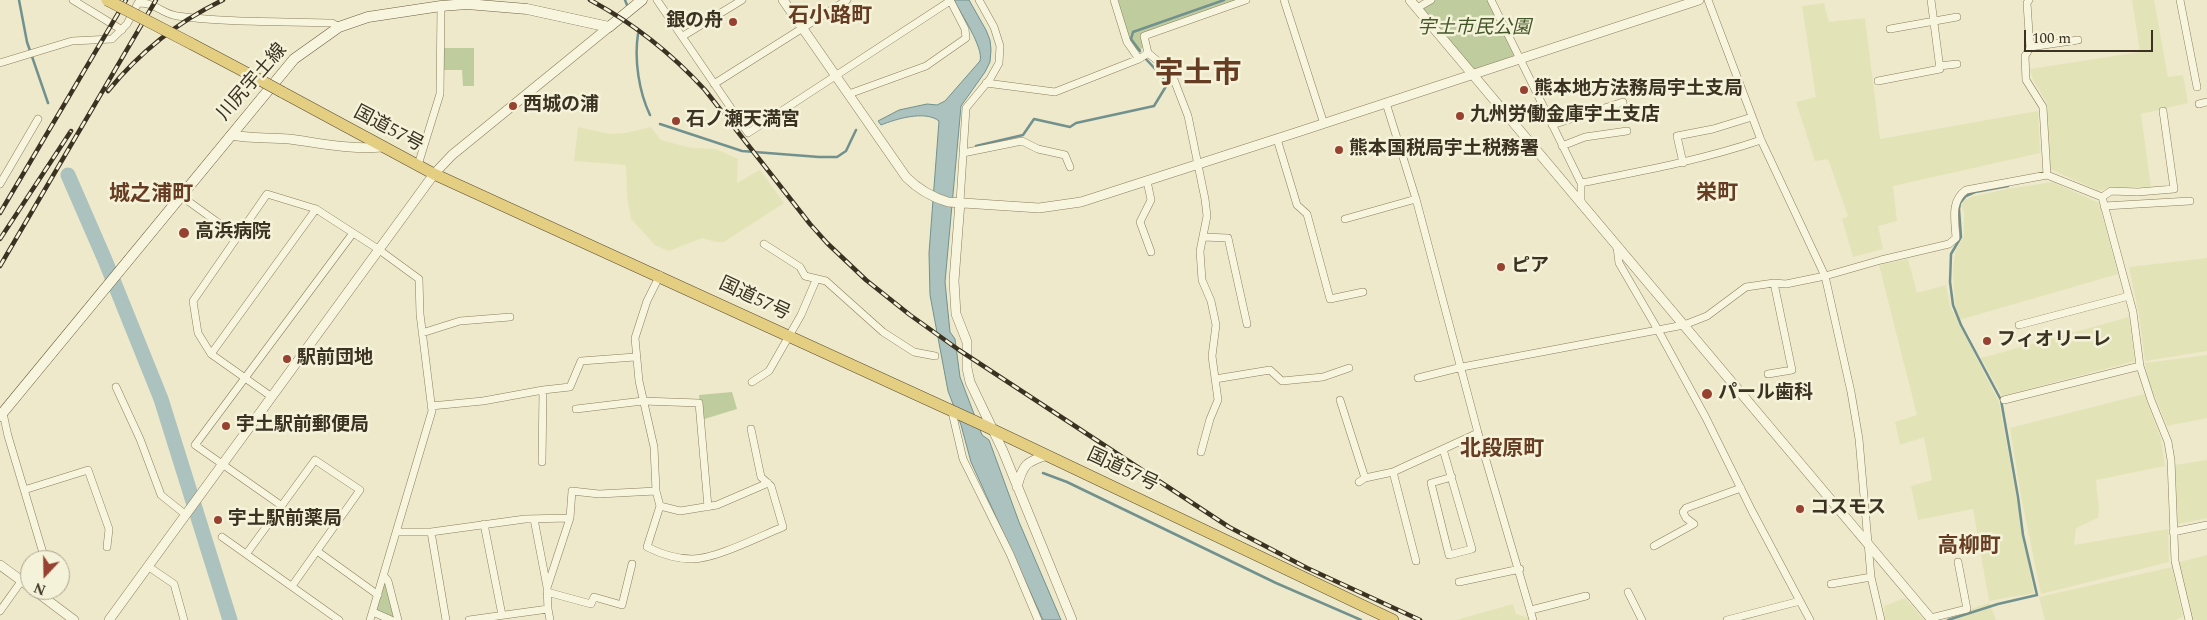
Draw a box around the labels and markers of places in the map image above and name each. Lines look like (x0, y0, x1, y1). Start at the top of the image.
place label: 銀の舟 (666, 11, 723, 33)
marker: 銀の舟 (727, 16, 739, 28)
place label: 熊本地方法務局宇土支局 (1534, 79, 1743, 101)
marker: 熊本地方法務局宇土支局 (1518, 84, 1530, 96)
place label: 西城の浦 (523, 95, 599, 117)
marker: 西城の浦 (507, 100, 519, 112)
place label: 九州労働金庫宇土支店 (1470, 105, 1660, 127)
place label: 石ノ瀬天満宮 (686, 110, 800, 132)
marker: 九州労働金庫宇土支店 (1454, 110, 1466, 122)
marker: 石ノ瀬天満宮 (670, 115, 682, 127)
place label: 熊本国税局宇土税務署 (1349, 139, 1539, 161)
marker: 熊本国税局宇土税務署 (1333, 144, 1345, 156)
place label: 高浜病院 (195, 222, 271, 244)
marker: 高浜病院 (177, 226, 191, 240)
place label: ピア (1511, 256, 1549, 278)
marker: ピア (1495, 261, 1507, 273)
place label: フィオリーレ (1997, 330, 2111, 352)
marker: フィオリーレ (1981, 335, 1993, 347)
place label: 駅前団地 (297, 348, 373, 370)
marker: 駅前団地 (281, 353, 293, 365)
place label: パール歯科 (1718, 383, 1813, 405)
marker: パール歯科 (1700, 387, 1714, 401)
place label: 宇土駅前郵便局 (236, 415, 369, 437)
marker: 宇土駅前郵便局 (220, 420, 232, 432)
place label: コスモス (1810, 498, 1886, 520)
marker: コスモス (1794, 503, 1806, 515)
place label: 宇土駅前薬局 (228, 509, 342, 531)
marker: 宇土駅前薬局 (212, 514, 224, 526)

